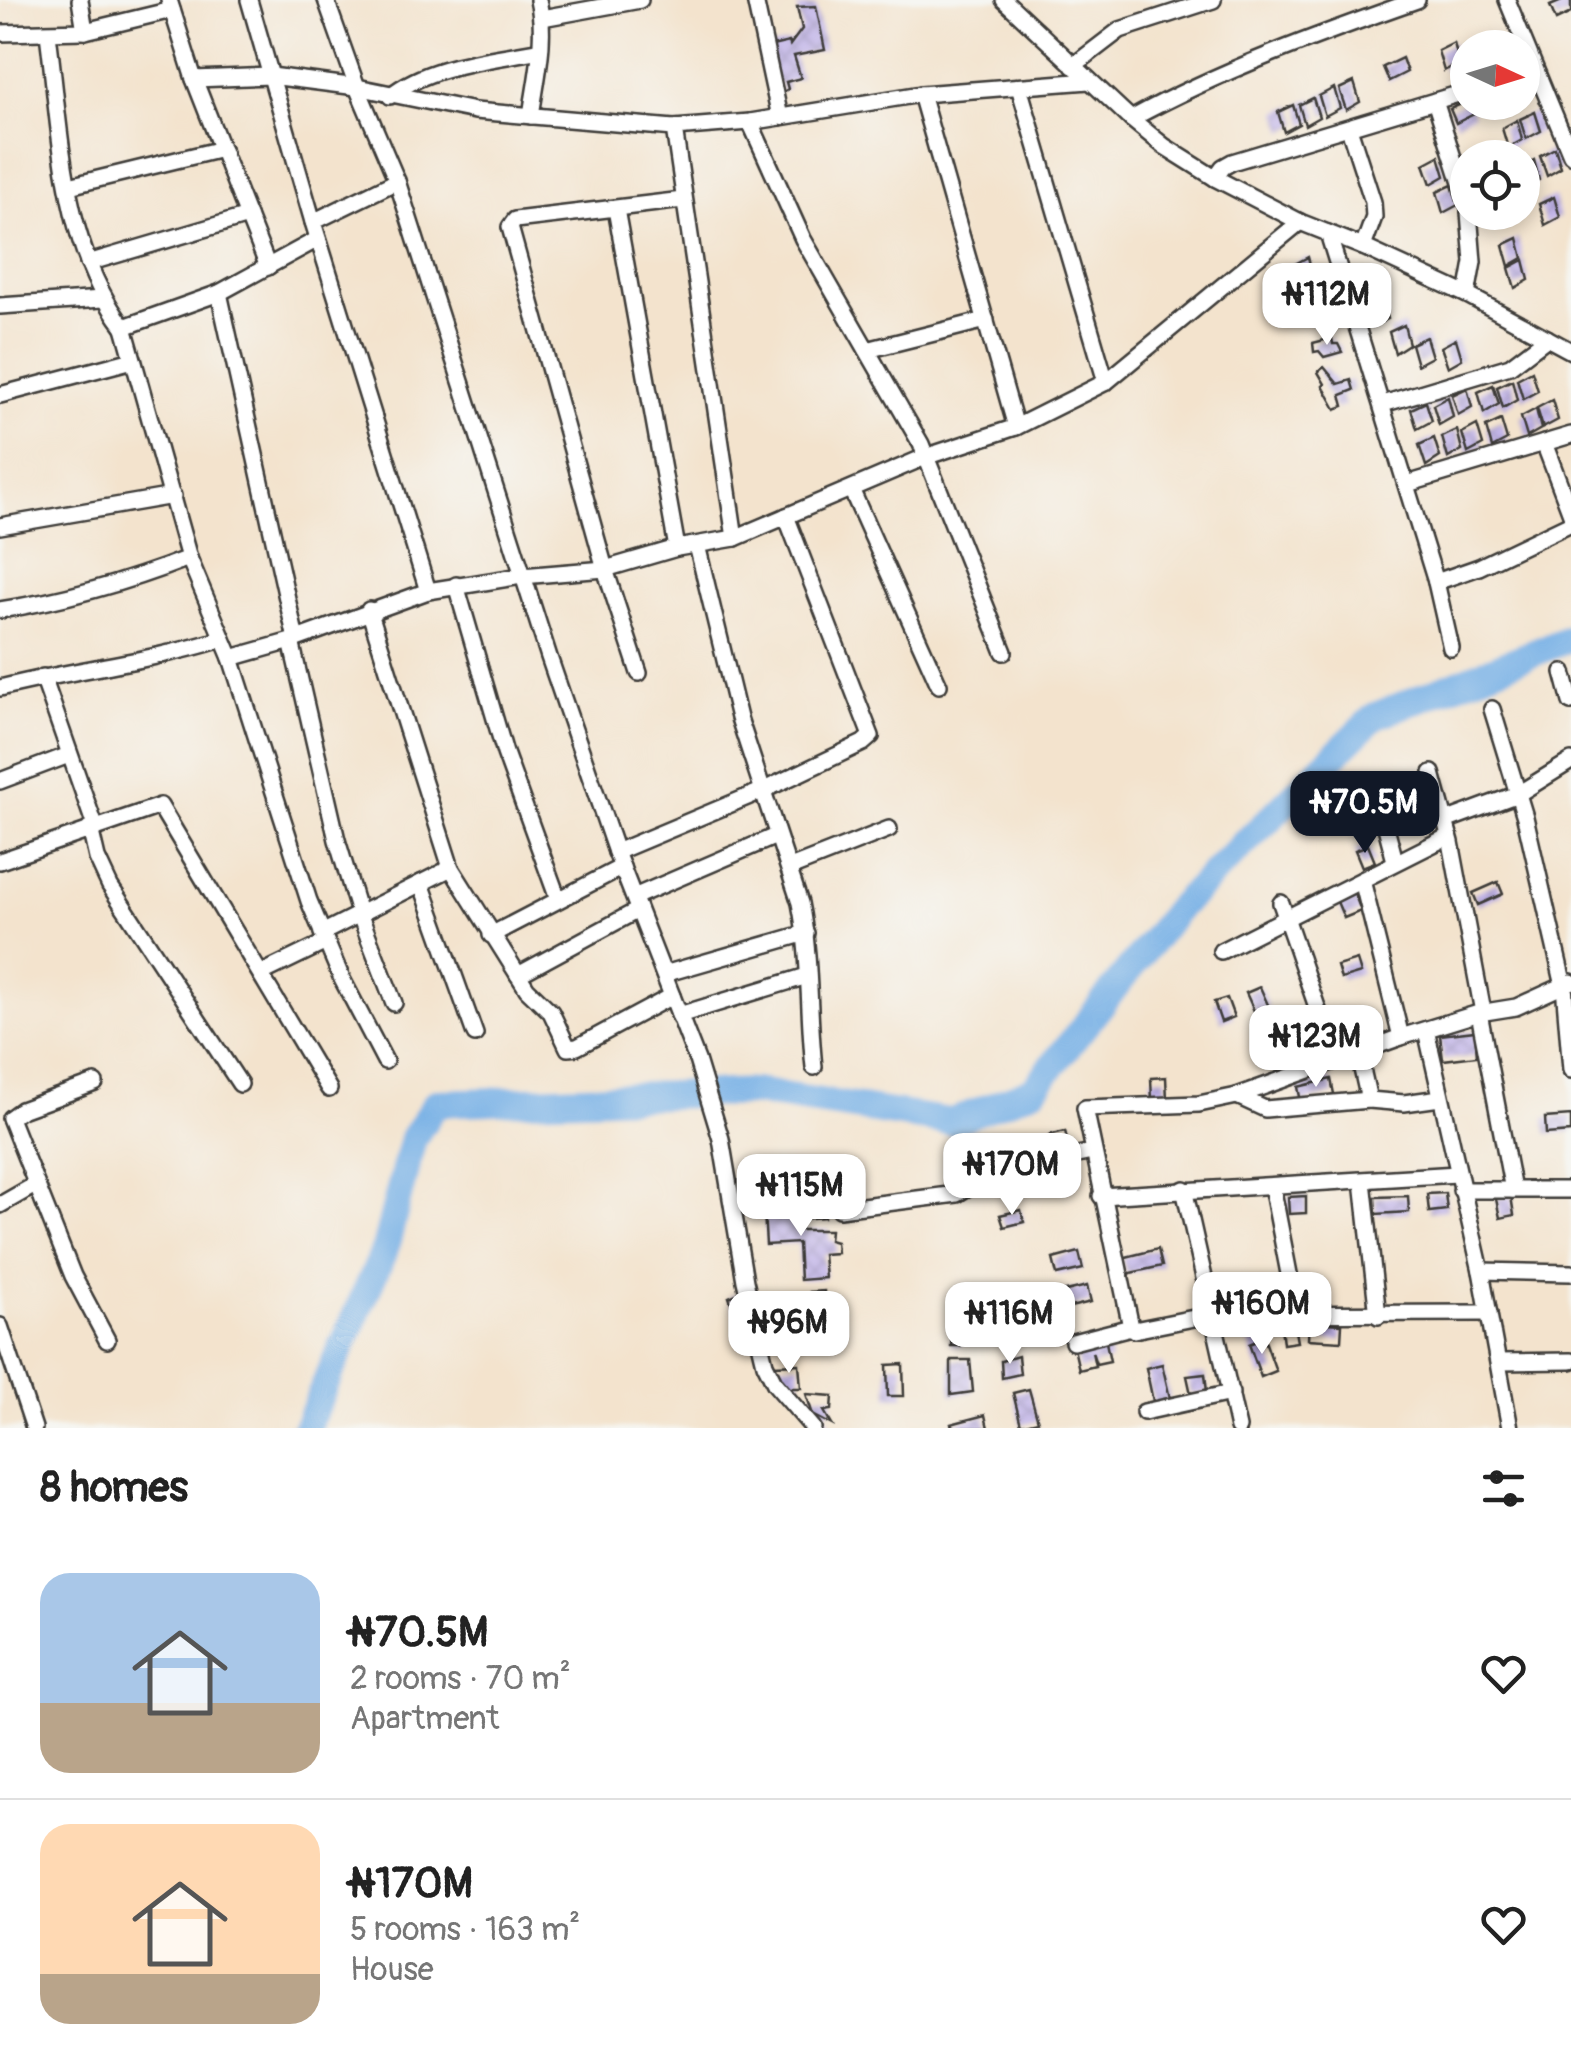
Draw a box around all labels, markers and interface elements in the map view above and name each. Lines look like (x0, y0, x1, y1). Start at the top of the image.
north arrow (1450, 30, 1540, 120)
map controls (1450, 30, 1540, 230)
button: locate (1450, 140, 1540, 230)
pin: ₦112M (1257, 263, 1397, 348)
text: ₦112M (1284, 275, 1370, 315)
pin: ₦70.5M (1284, 771, 1446, 856)
text: ₦70.5M (1312, 783, 1418, 823)
pin: ₦123M (1246, 1005, 1386, 1090)
text: ₦123M (1271, 1017, 1361, 1057)
pin: ₦170M (942, 1133, 1082, 1218)
text: ₦170M (965, 1145, 1059, 1185)
pin: ₦115M (731, 1154, 871, 1239)
text: ₦115M (759, 1166, 843, 1206)
pin: ₦160M (1192, 1272, 1332, 1357)
pin: ₦116M (940, 1282, 1080, 1367)
text: ₦160M (1214, 1284, 1310, 1324)
pin: ₦96M (730, 1291, 848, 1376)
text: ₦116M (967, 1294, 1053, 1334)
text: ₦96M (750, 1303, 828, 1343)
icon: filters (1476, 1461, 1531, 1516)
text: 8 homes (40, 1462, 188, 1514)
text: ₦70.5M (350, 1607, 488, 1659)
icon: home (120, 1613, 240, 1733)
icon: heart (1476, 1646, 1531, 1701)
text: 2 rooms · 70 m² (350, 1659, 571, 1699)
text: Apartment (350, 1699, 499, 1739)
text: ₦170M (350, 1858, 473, 1910)
icon: home (120, 1864, 240, 1984)
icon: heart (1476, 1897, 1531, 1952)
text: 5 rooms · 163 m² (350, 1910, 580, 1950)
text: House (350, 1950, 434, 1990)

